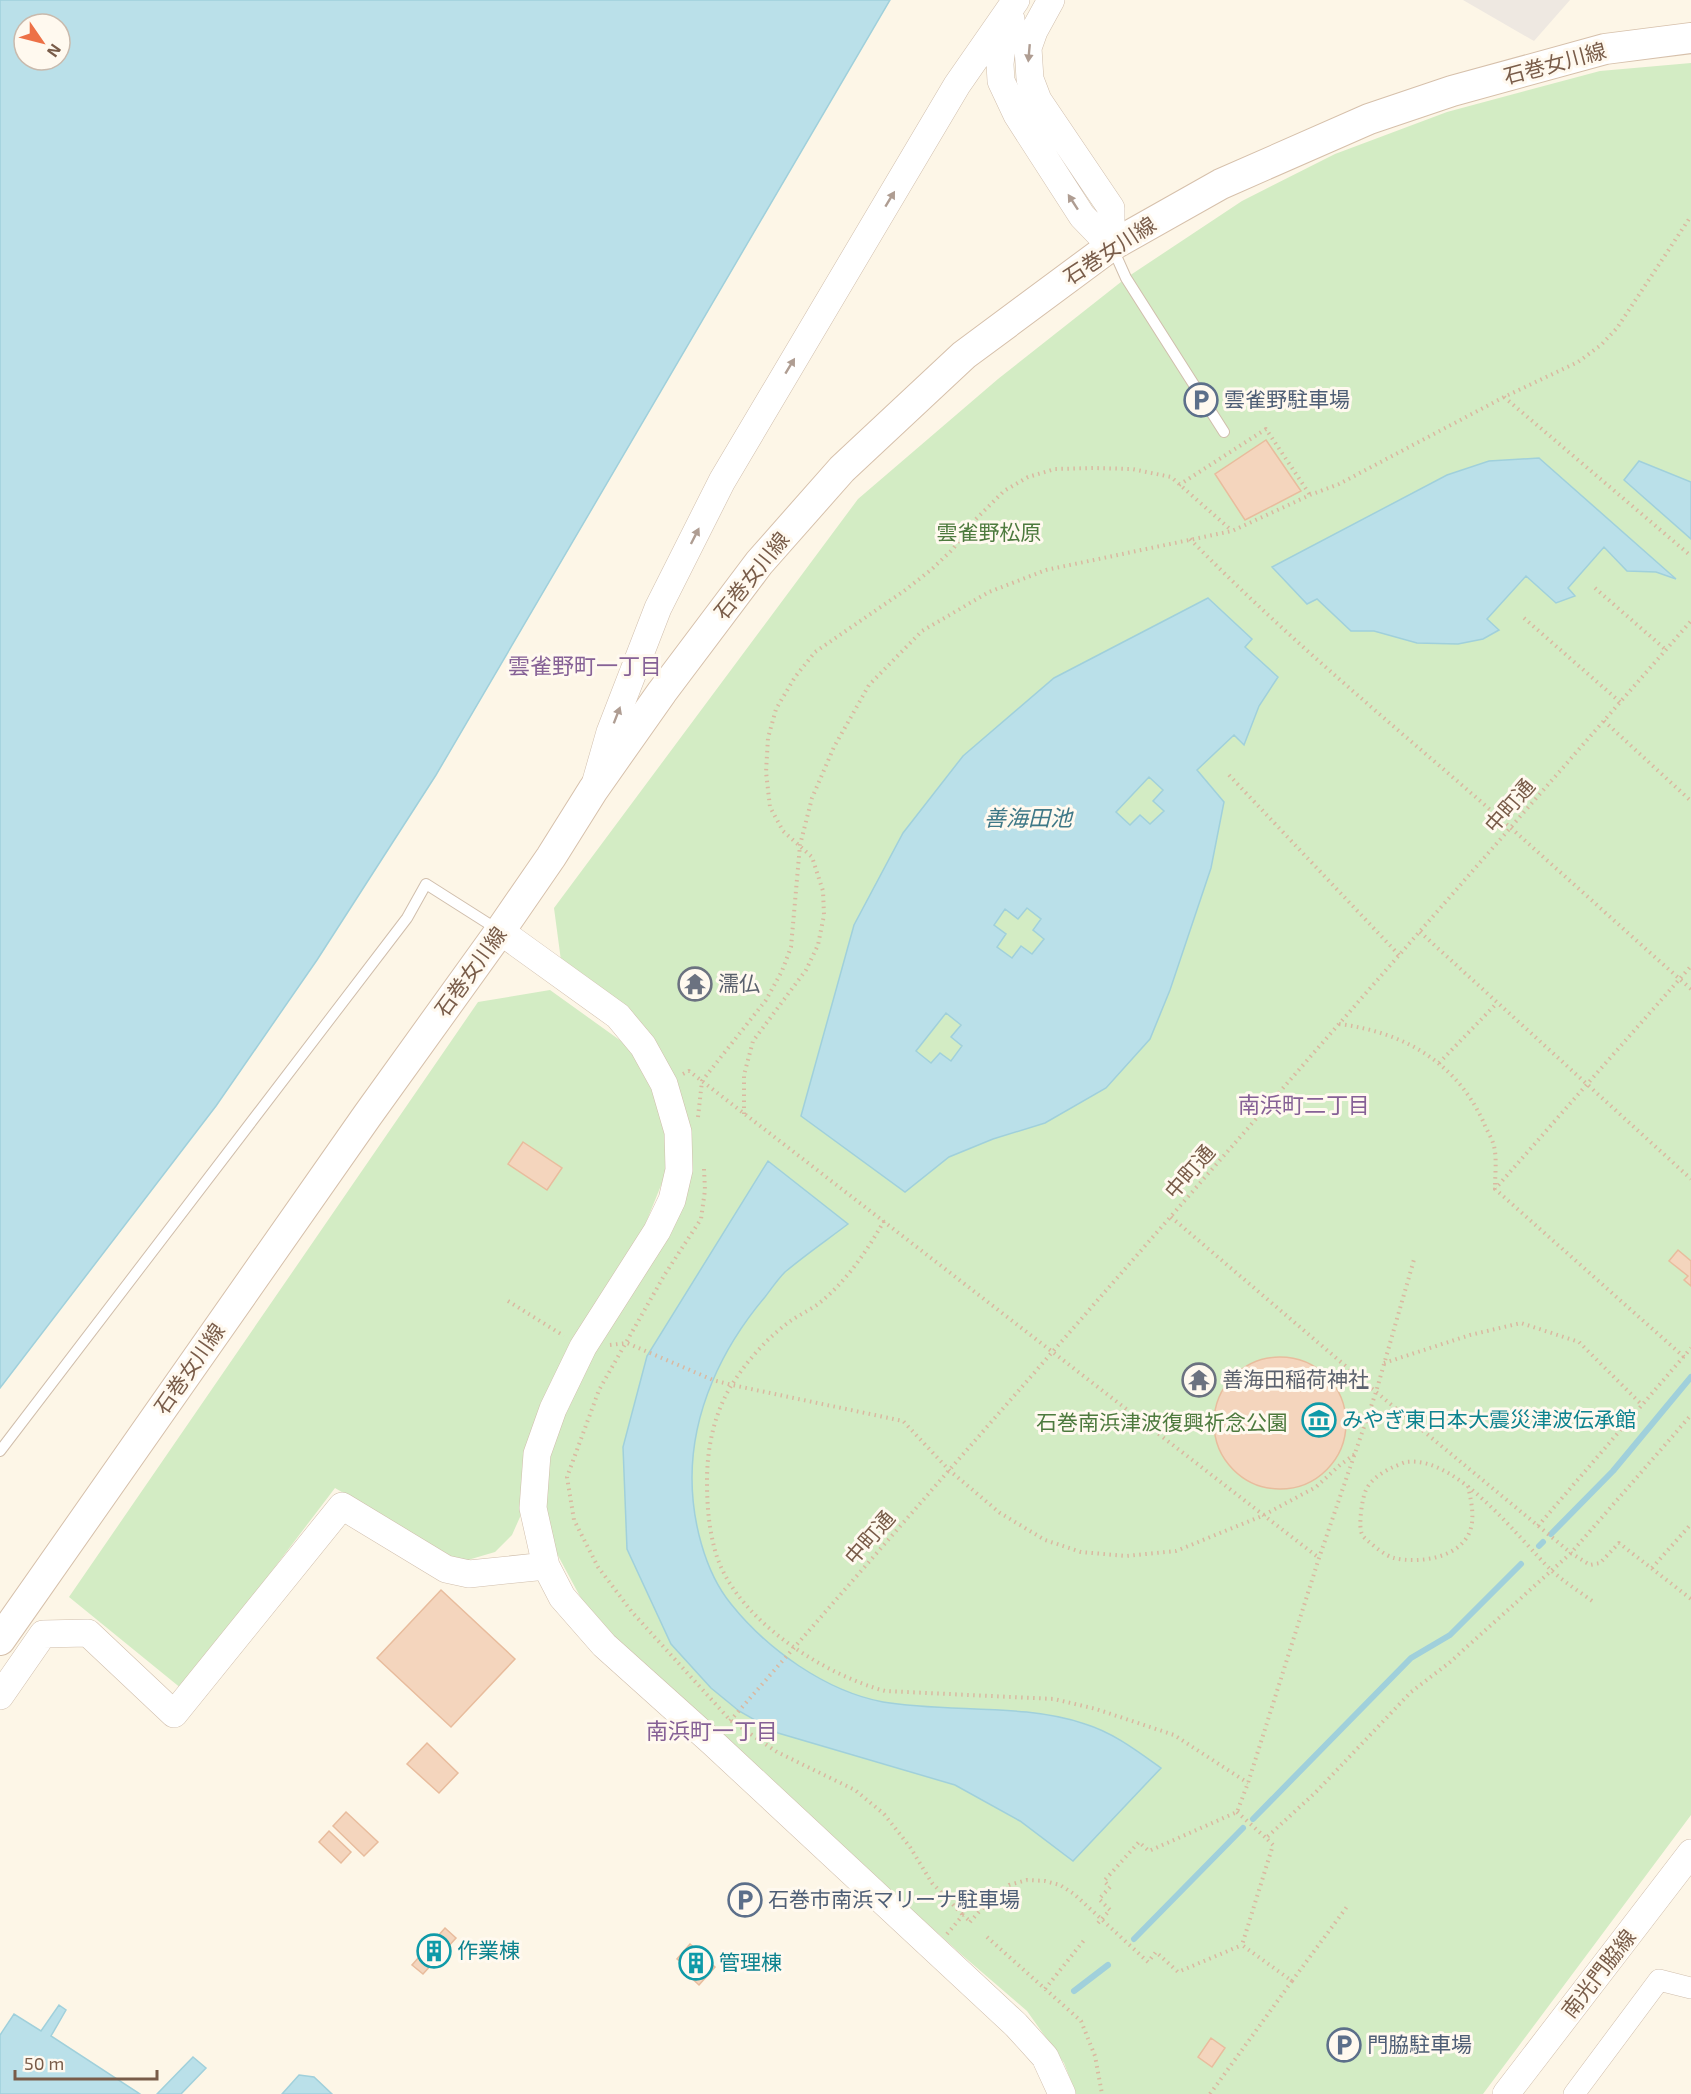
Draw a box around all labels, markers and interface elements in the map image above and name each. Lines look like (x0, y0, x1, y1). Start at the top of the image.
north arrow (12, 12, 72, 72)
street label: 石巻女川線 (1501, 37, 1609, 88)
text: N (44, 41, 66, 61)
one-way arrow (1024, 44, 1034, 63)
one-way arrow (884, 191, 895, 207)
one-way arrow (1068, 194, 1079, 210)
street label: 石巻女川線 (1058, 211, 1160, 289)
one-way arrow (785, 358, 796, 374)
parking icon: 雲雀野駐車場 (1183, 382, 1219, 418)
place label: 雲雀野駐車場 (1224, 386, 1350, 411)
park label: 雲雀野松原 (937, 519, 1042, 544)
street label: 石巻女川線 (708, 526, 794, 624)
one-way arrow (689, 527, 699, 545)
district label: 雲雀野町一丁目 (508, 652, 662, 678)
one-way arrow (612, 705, 622, 723)
street label: 中町通 (1479, 773, 1539, 837)
water label: 善海田池 (984, 804, 1074, 830)
street label: 石巻女川線 (429, 921, 511, 1021)
temple icon: 濡仏 (677, 966, 713, 1002)
place label: 濡仏 (718, 970, 760, 995)
district label: 南浜町二丁目 (1238, 1091, 1370, 1117)
street label: 中町通 (1159, 1139, 1219, 1203)
street label: 石巻女川線 (148, 1318, 229, 1418)
temple icon: 善海田稲荷神社 (1181, 1362, 1217, 1398)
place label: 善海田稲荷神社 (1222, 1366, 1369, 1391)
museum icon: みやぎ東日本大震災津波伝承館 (1301, 1402, 1337, 1438)
place label: みやぎ東日本大震災津波伝承館 (1342, 1406, 1636, 1431)
park label: 石巻南浜津波復興祈念公園 (1036, 1409, 1288, 1434)
street label: 中町通 (839, 1505, 899, 1569)
district label: 南浜町一丁目 (646, 1717, 778, 1743)
parking icon: 石巻市南浜マリーナ駐車場 (727, 1882, 763, 1918)
place label: 石巻市南浜マリーナ駐車場 (768, 1886, 1020, 1911)
street label: 南光門脇線 (1556, 1924, 1640, 2022)
building icon: 作業棟 (416, 1933, 452, 1969)
place label: 作業棟 (457, 1937, 520, 1962)
building icon: 管理棟 (678, 1945, 714, 1981)
place label: 管理棟 (719, 1949, 782, 1974)
parking icon: 門脇駐車場 (1326, 2027, 1362, 2063)
place label: 門脇駐車場 (1367, 2031, 1472, 2056)
scale bar (15, 2043, 158, 2081)
text: 50 m (24, 2052, 64, 2074)

